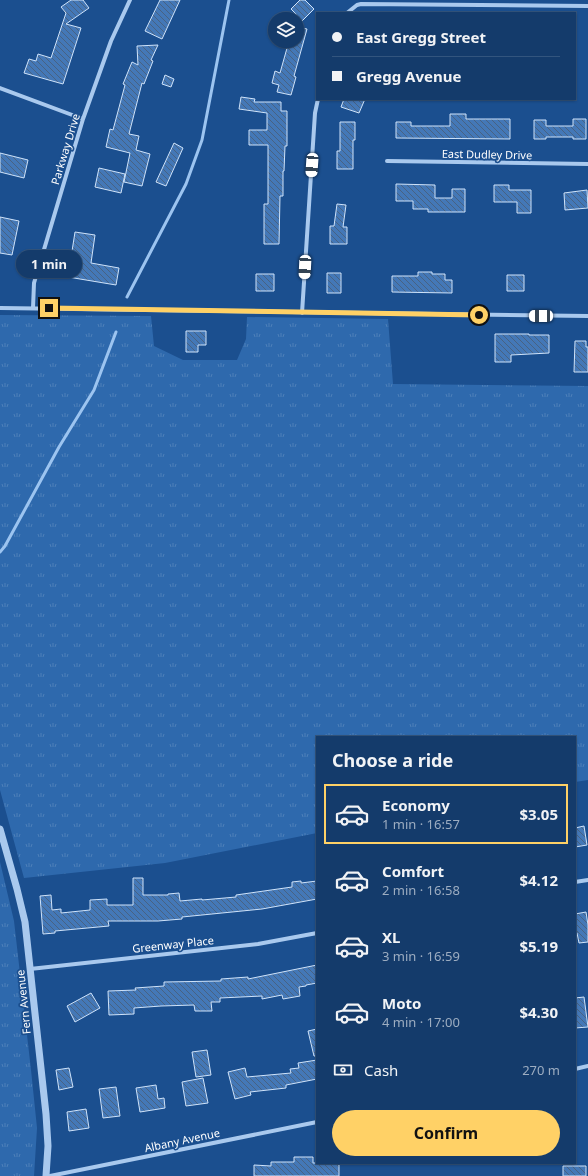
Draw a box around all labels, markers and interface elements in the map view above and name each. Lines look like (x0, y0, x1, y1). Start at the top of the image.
map controls (268, 12, 304, 48)
button: layers (268, 12, 304, 48)
text: East Gregg Street (356, 27, 486, 47)
text: Gregg Avenue (356, 66, 461, 86)
street label: Parkway Drive (47, 112, 83, 186)
street label: East Dudley Drive (442, 146, 532, 162)
car (305, 153, 319, 177)
callout: 1 min (16, 250, 82, 278)
text: 1 min (31, 255, 67, 273)
car (298, 255, 312, 279)
route end (40, 299, 58, 317)
route start (470, 306, 488, 324)
car (529, 310, 553, 322)
text: Choose a ride (332, 748, 453, 772)
text: Economy (382, 795, 450, 815)
icon: car (334, 796, 370, 832)
text: $3.05 (519, 804, 558, 824)
text: 1 min · 16:57 (382, 815, 460, 833)
text: Comfort (382, 861, 444, 881)
icon: car (334, 862, 370, 898)
text: $4.12 (519, 870, 558, 890)
text: 2 min · 16:58 (382, 881, 460, 899)
text: XL (382, 927, 400, 947)
icon: car (334, 928, 370, 964)
street label: Greenway Place (131, 932, 215, 956)
text: $5.19 (519, 936, 558, 956)
text: 3 min · 16:59 (382, 947, 460, 965)
street label: Fern Avenue (12, 969, 34, 1035)
text: Moto (382, 993, 421, 1013)
icon: car (334, 994, 370, 1030)
text: $4.30 (519, 1002, 558, 1022)
text: 4 min · 17:00 (382, 1013, 460, 1031)
icon: cash (332, 1059, 354, 1081)
text: Cash (364, 1060, 398, 1080)
text: 270 m (522, 1061, 560, 1079)
button: Confirm (332, 1110, 560, 1156)
street label: Albany Avenue (143, 1125, 221, 1155)

